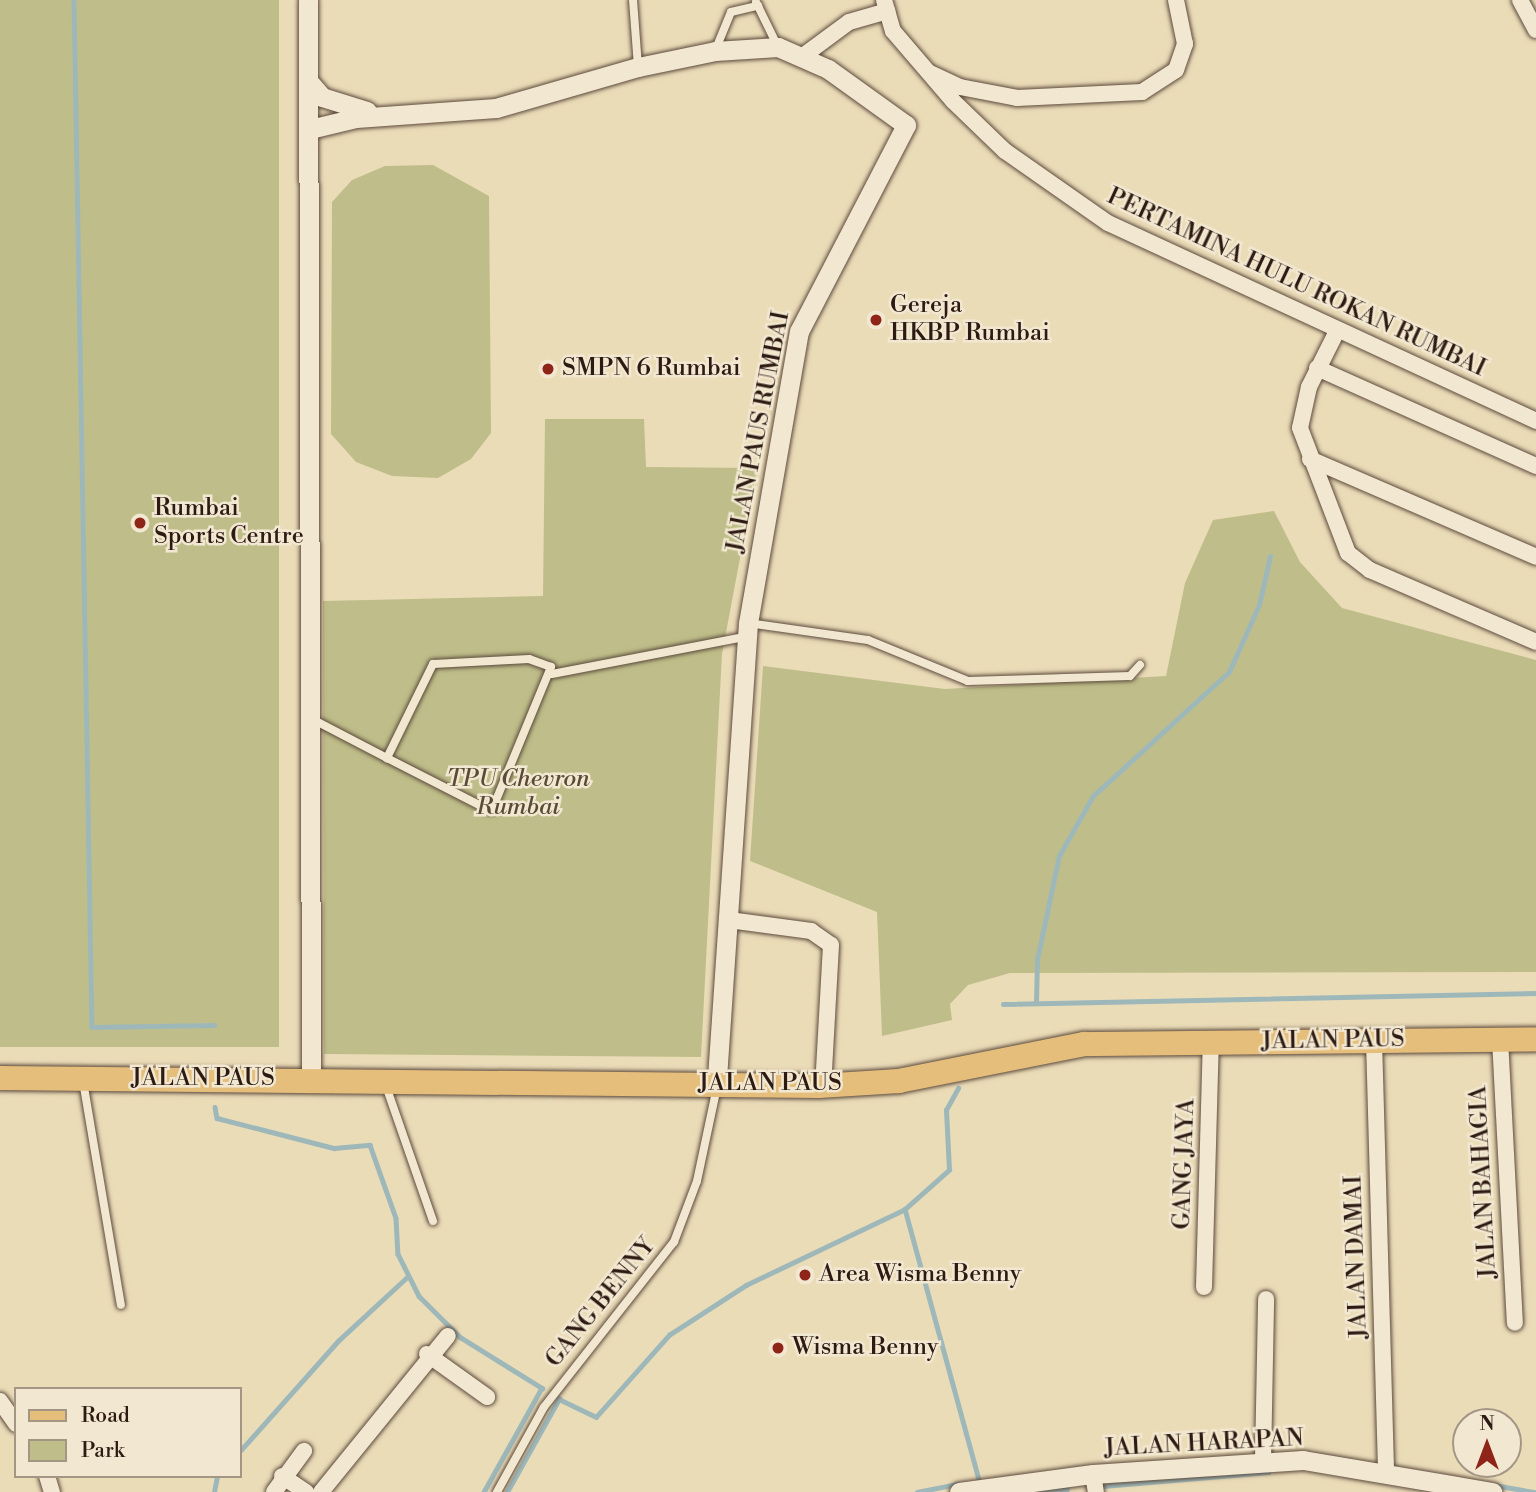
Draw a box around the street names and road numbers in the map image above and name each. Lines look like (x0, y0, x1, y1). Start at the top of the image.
street label: PERTAMINA HULU ROKAN RUMBAI (1102, 182, 1490, 384)
street label: JALAN PAUS RUMBAI (721, 309, 797, 555)
street label: JALAN PAUS (1261, 1025, 1405, 1057)
street label: JALAN PAUS (131, 1065, 275, 1093)
street label: JALAN PAUS (698, 1070, 842, 1098)
street label: JALAN BAHAGIA (1465, 1085, 1503, 1279)
street label: GANG JAYA (1168, 1098, 1202, 1230)
street label: JALAN DAMAI (1340, 1175, 1374, 1339)
street label: GANG BENNY (540, 1232, 662, 1374)
street label: JALAN HARAPAN (1104, 1424, 1304, 1464)

